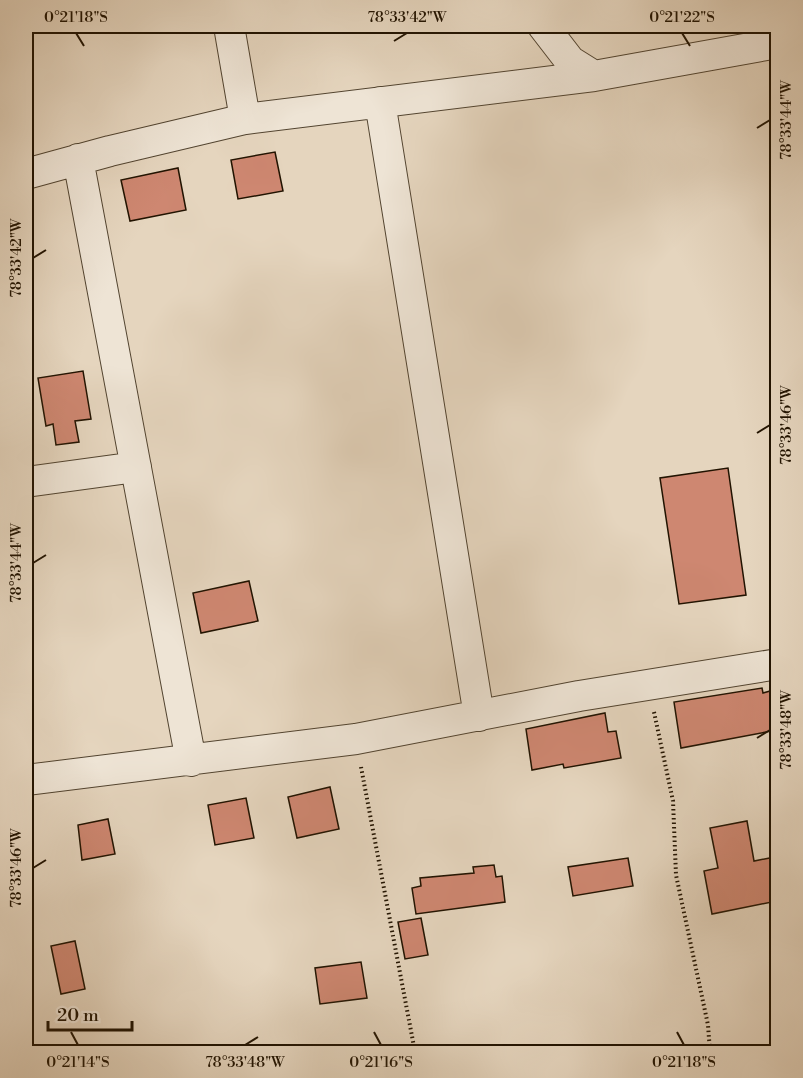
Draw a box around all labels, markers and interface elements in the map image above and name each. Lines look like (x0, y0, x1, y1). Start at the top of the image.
text: 0°21'18"S (44, 8, 108, 27)
text: 78°33'42"W (368, 8, 447, 27)
text: 0°21'22"S (649, 8, 715, 27)
text: 78°33'44"W (777, 80, 796, 160)
text: 78°33'42"W (7, 218, 26, 297)
text: 78°33'46"W (777, 385, 796, 465)
text: 78°33'44"W (7, 523, 26, 603)
text: 78°33'48"W (777, 690, 796, 770)
text: 78°33'46"W (7, 828, 26, 908)
scale bar (48, 994, 132, 1032)
text: 20 m (57, 1004, 99, 1027)
text: 0°21'14"S (46, 1053, 110, 1072)
text: 78°33'48"W (205, 1053, 285, 1072)
text: 0°21'16"S (349, 1053, 413, 1072)
text: 0°21'18"S (652, 1053, 716, 1072)

